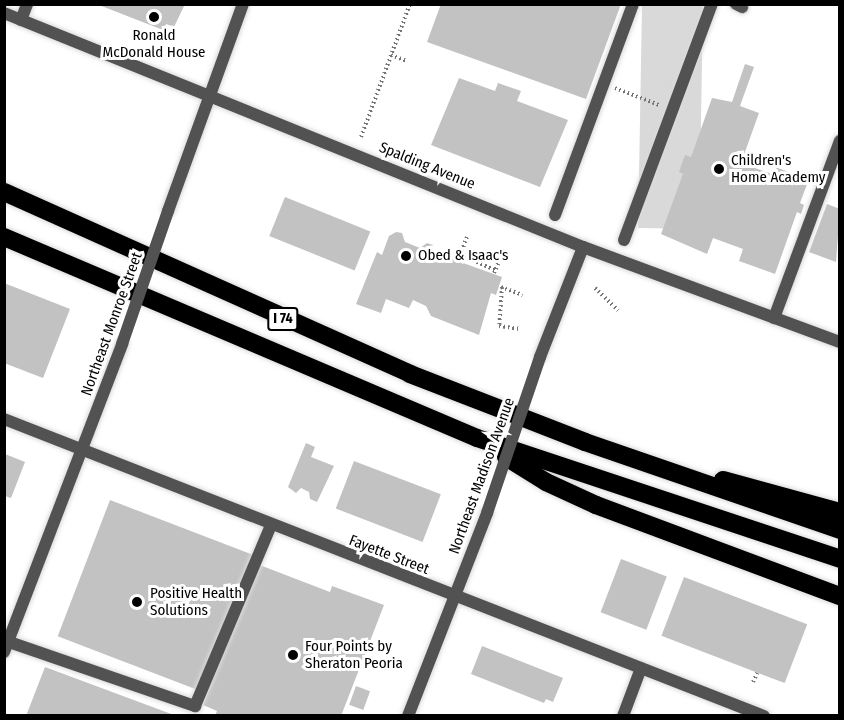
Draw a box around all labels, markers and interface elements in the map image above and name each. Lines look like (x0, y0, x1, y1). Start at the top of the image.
marker: Ronald McDonald House (147, 10, 161, 24)
place label: Ronald McDonald House (103, 26, 205, 61)
street label: Spalding Avenue (376, 139, 478, 193)
place label: Children's Home Academy (731, 151, 826, 186)
marker: Children's Home Academy (712, 162, 726, 176)
place label: Obed & Isaac's (418, 247, 508, 265)
marker: Obed & Isaac's (399, 249, 413, 263)
street label: Northeast Monroe Street (78, 250, 146, 398)
road number: I 74 (266, 308, 300, 330)
street label: Northeast Madison Avenue (445, 395, 519, 557)
street label: Fayette Street (346, 532, 432, 578)
place label: Positive Health Solutions (150, 584, 242, 619)
marker: Positive Health Solutions (128, 593, 146, 611)
place label: Four Points by Sheraton Peoria (305, 637, 403, 672)
marker: Four Points by Sheraton Peoria (286, 648, 300, 662)

